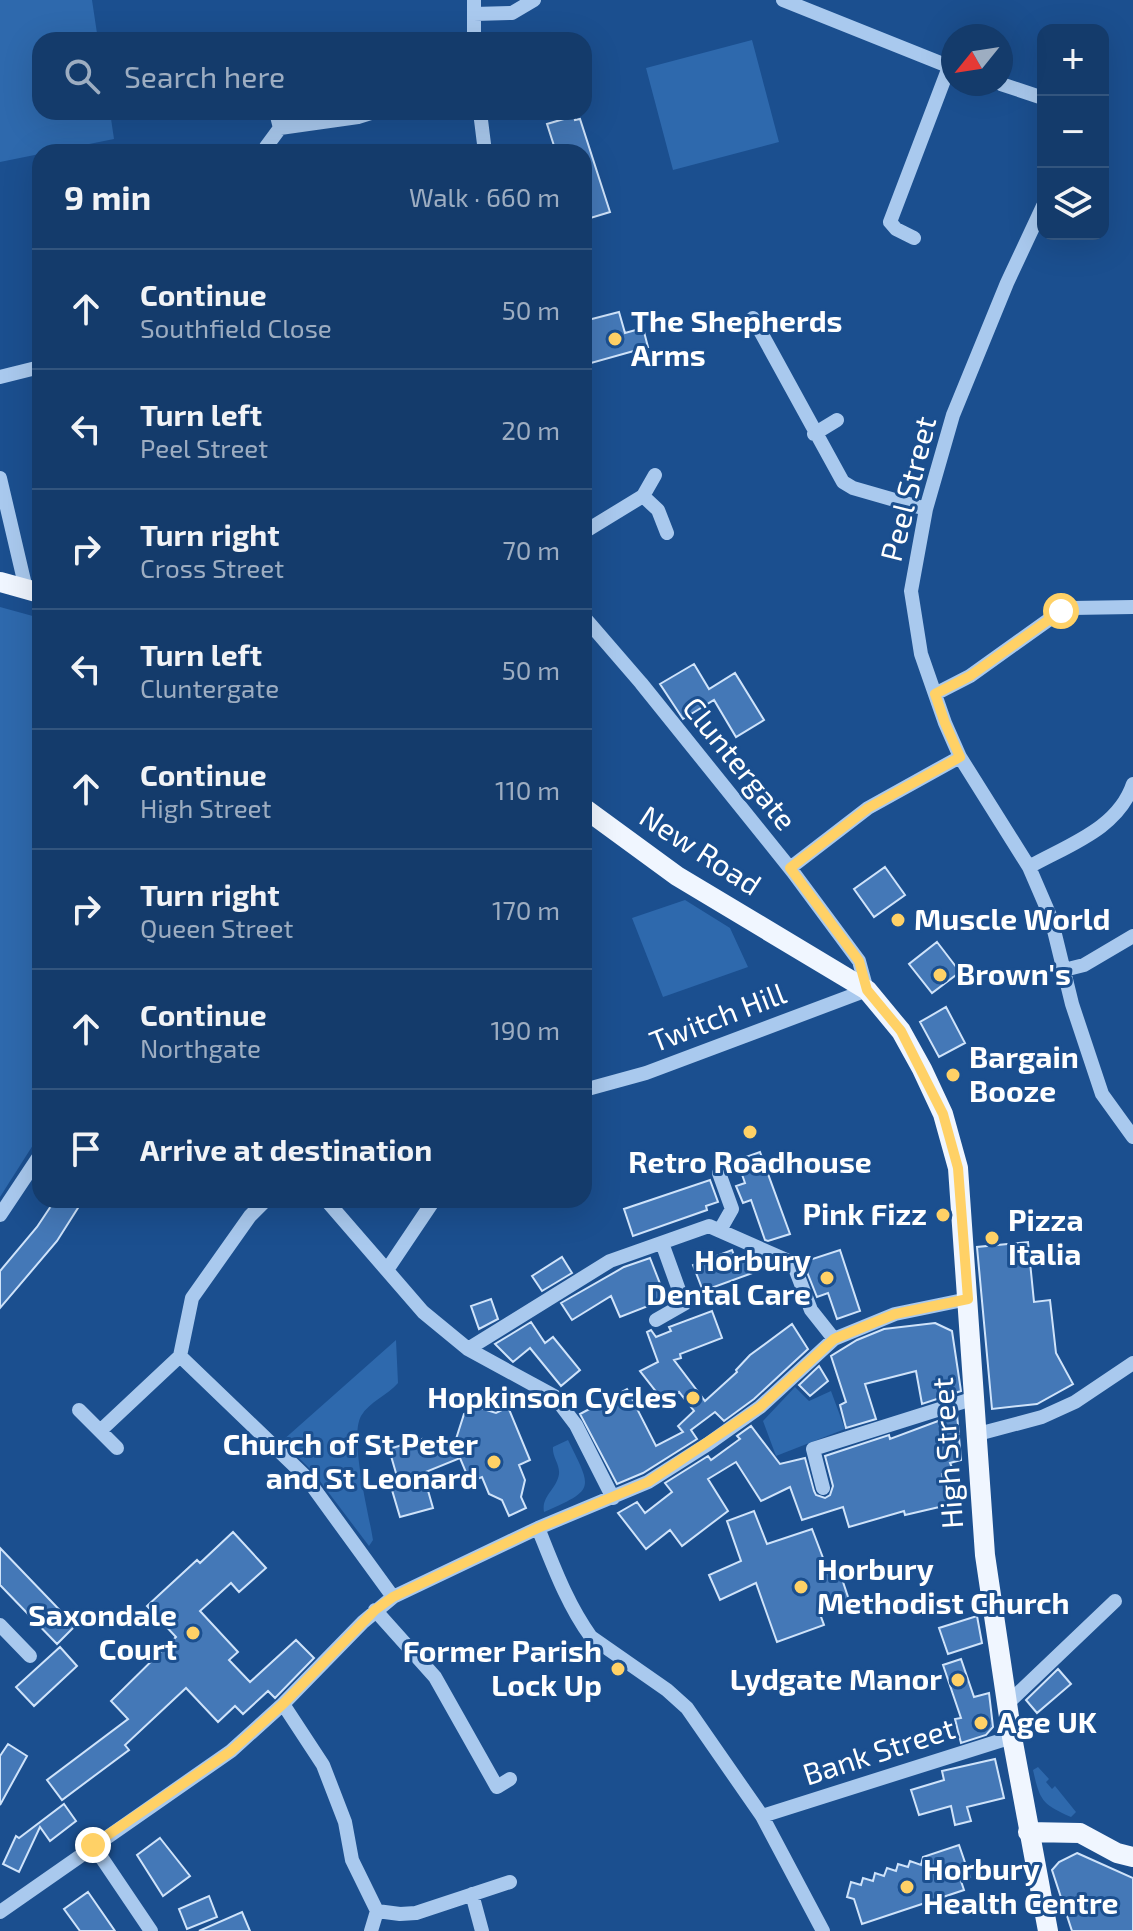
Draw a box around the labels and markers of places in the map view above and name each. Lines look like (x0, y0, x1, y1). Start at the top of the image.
place label: The Shepherds Arms (631, 302, 842, 372)
marker: The Shepherds Arms (606, 330, 624, 348)
place label: Muscle World (914, 900, 1111, 936)
marker: Muscle World (889, 911, 907, 929)
place label: Brown's (956, 955, 1071, 991)
marker: Brown's (931, 966, 949, 984)
place label: Bargain Booze (969, 1038, 1079, 1108)
marker: Bargain Booze (944, 1066, 962, 1084)
marker: Retro Roadhouse (741, 1123, 759, 1141)
place label: Retro Roadhouse (628, 1143, 872, 1179)
place label: Pink Fizz (803, 1195, 927, 1231)
place label: Pizza Italia (1008, 1201, 1083, 1271)
marker: Pink Fizz (934, 1206, 952, 1224)
marker: Pizza Italia (983, 1229, 1001, 1247)
place label: Horbury Dental Care (646, 1241, 811, 1311)
marker: Horbury Dental Care (818, 1269, 836, 1287)
place label: Hopkinson Cycles (427, 1378, 677, 1415)
marker: Hopkinson Cycles (684, 1389, 702, 1407)
place label: Church of St Peter and St Leonard (223, 1425, 478, 1495)
marker: Church of St Peter and St Leonard (485, 1453, 503, 1471)
place label: Horbury Methodist Church (817, 1550, 1070, 1620)
marker: Horbury Methodist Church (792, 1578, 810, 1596)
place label: Saxondale Court (28, 1596, 177, 1666)
marker: Saxondale Court (184, 1624, 202, 1642)
place label: Former Parish Lock Up (403, 1632, 602, 1702)
marker: Former Parish Lock Up (609, 1660, 627, 1678)
place label: Lydgate Manor (730, 1660, 942, 1697)
marker: Lydgate Manor (949, 1671, 967, 1689)
place label: Age UK (997, 1703, 1097, 1739)
marker: Age UK (972, 1714, 990, 1732)
place label: Horbury Health Centre (923, 1850, 1118, 1920)
marker: Horbury Health Centre (898, 1878, 916, 1896)

